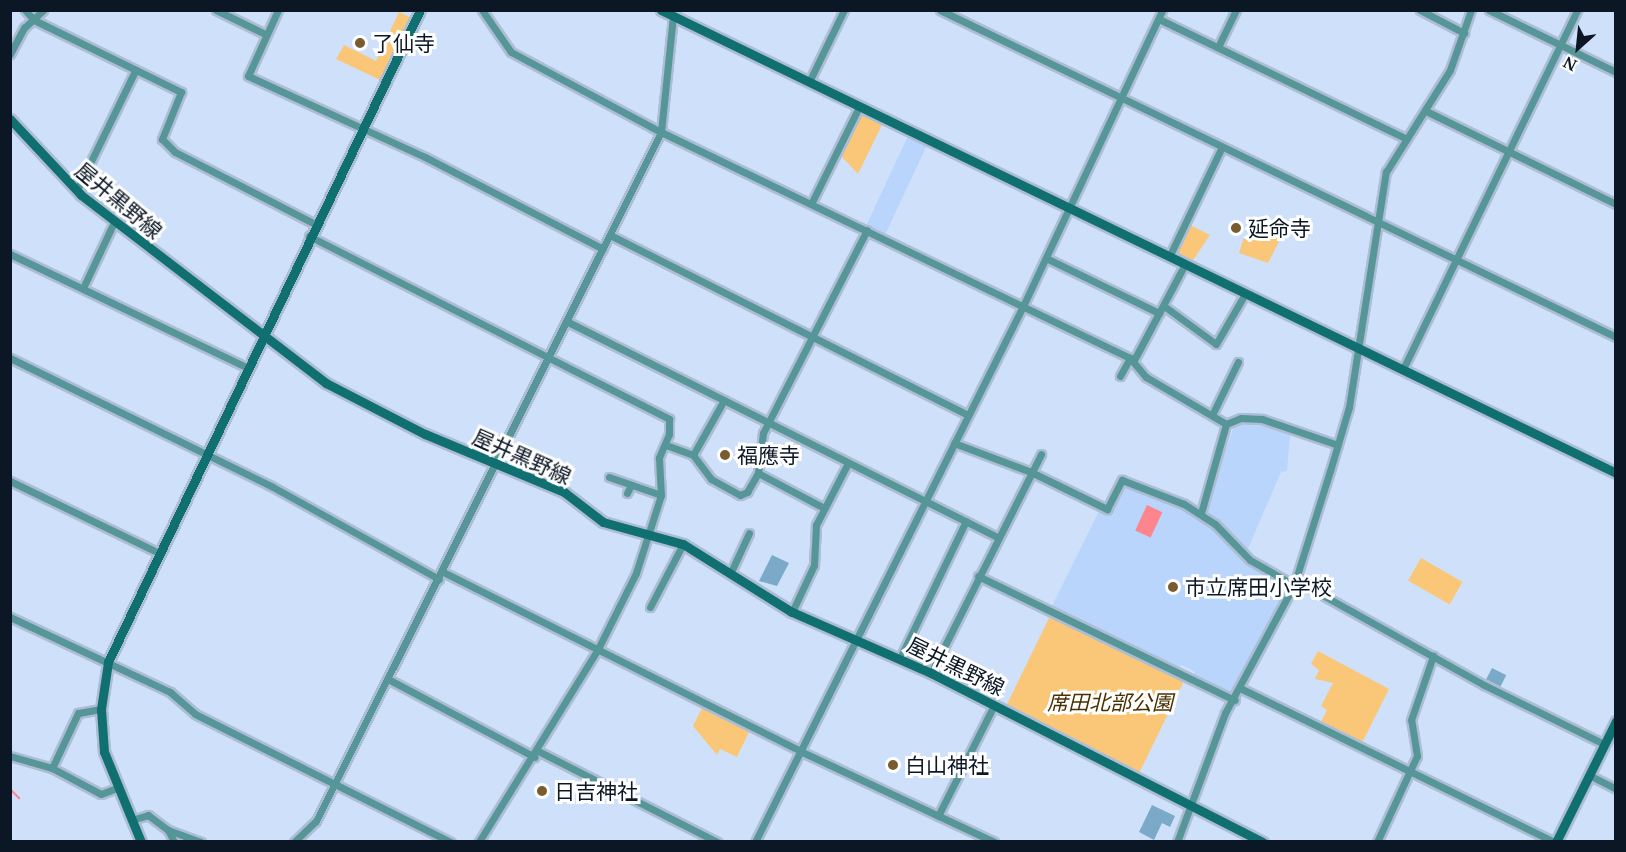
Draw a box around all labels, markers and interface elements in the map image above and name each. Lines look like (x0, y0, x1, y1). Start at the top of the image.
north arrow (1548, 18, 1608, 78)
place label: 了仙寺 (372, 30, 435, 56)
marker: 了仙寺 (353, 36, 367, 50)
text: N (1559, 51, 1580, 77)
street label: 屋井黒野線 (71, 157, 167, 243)
place label: 延命寺 (1248, 215, 1311, 241)
marker: 延命寺 (1229, 221, 1243, 235)
street label: 屋井黒野線 (469, 423, 575, 489)
place label: 福應寺 (737, 442, 800, 468)
marker: 福應寺 (718, 448, 732, 462)
place label: 市立席田小学校 (1185, 574, 1332, 600)
marker: 市立席田小学校 (1166, 580, 1180, 594)
street label: 屋井黒野線 (903, 632, 1009, 700)
park label: 席田北部公園 (1047, 689, 1173, 715)
place label: 白山神社 (905, 752, 989, 778)
marker: 白山神社 (886, 758, 900, 772)
place label: 日吉神社 (554, 778, 638, 804)
marker: 日吉神社 (535, 784, 549, 798)

